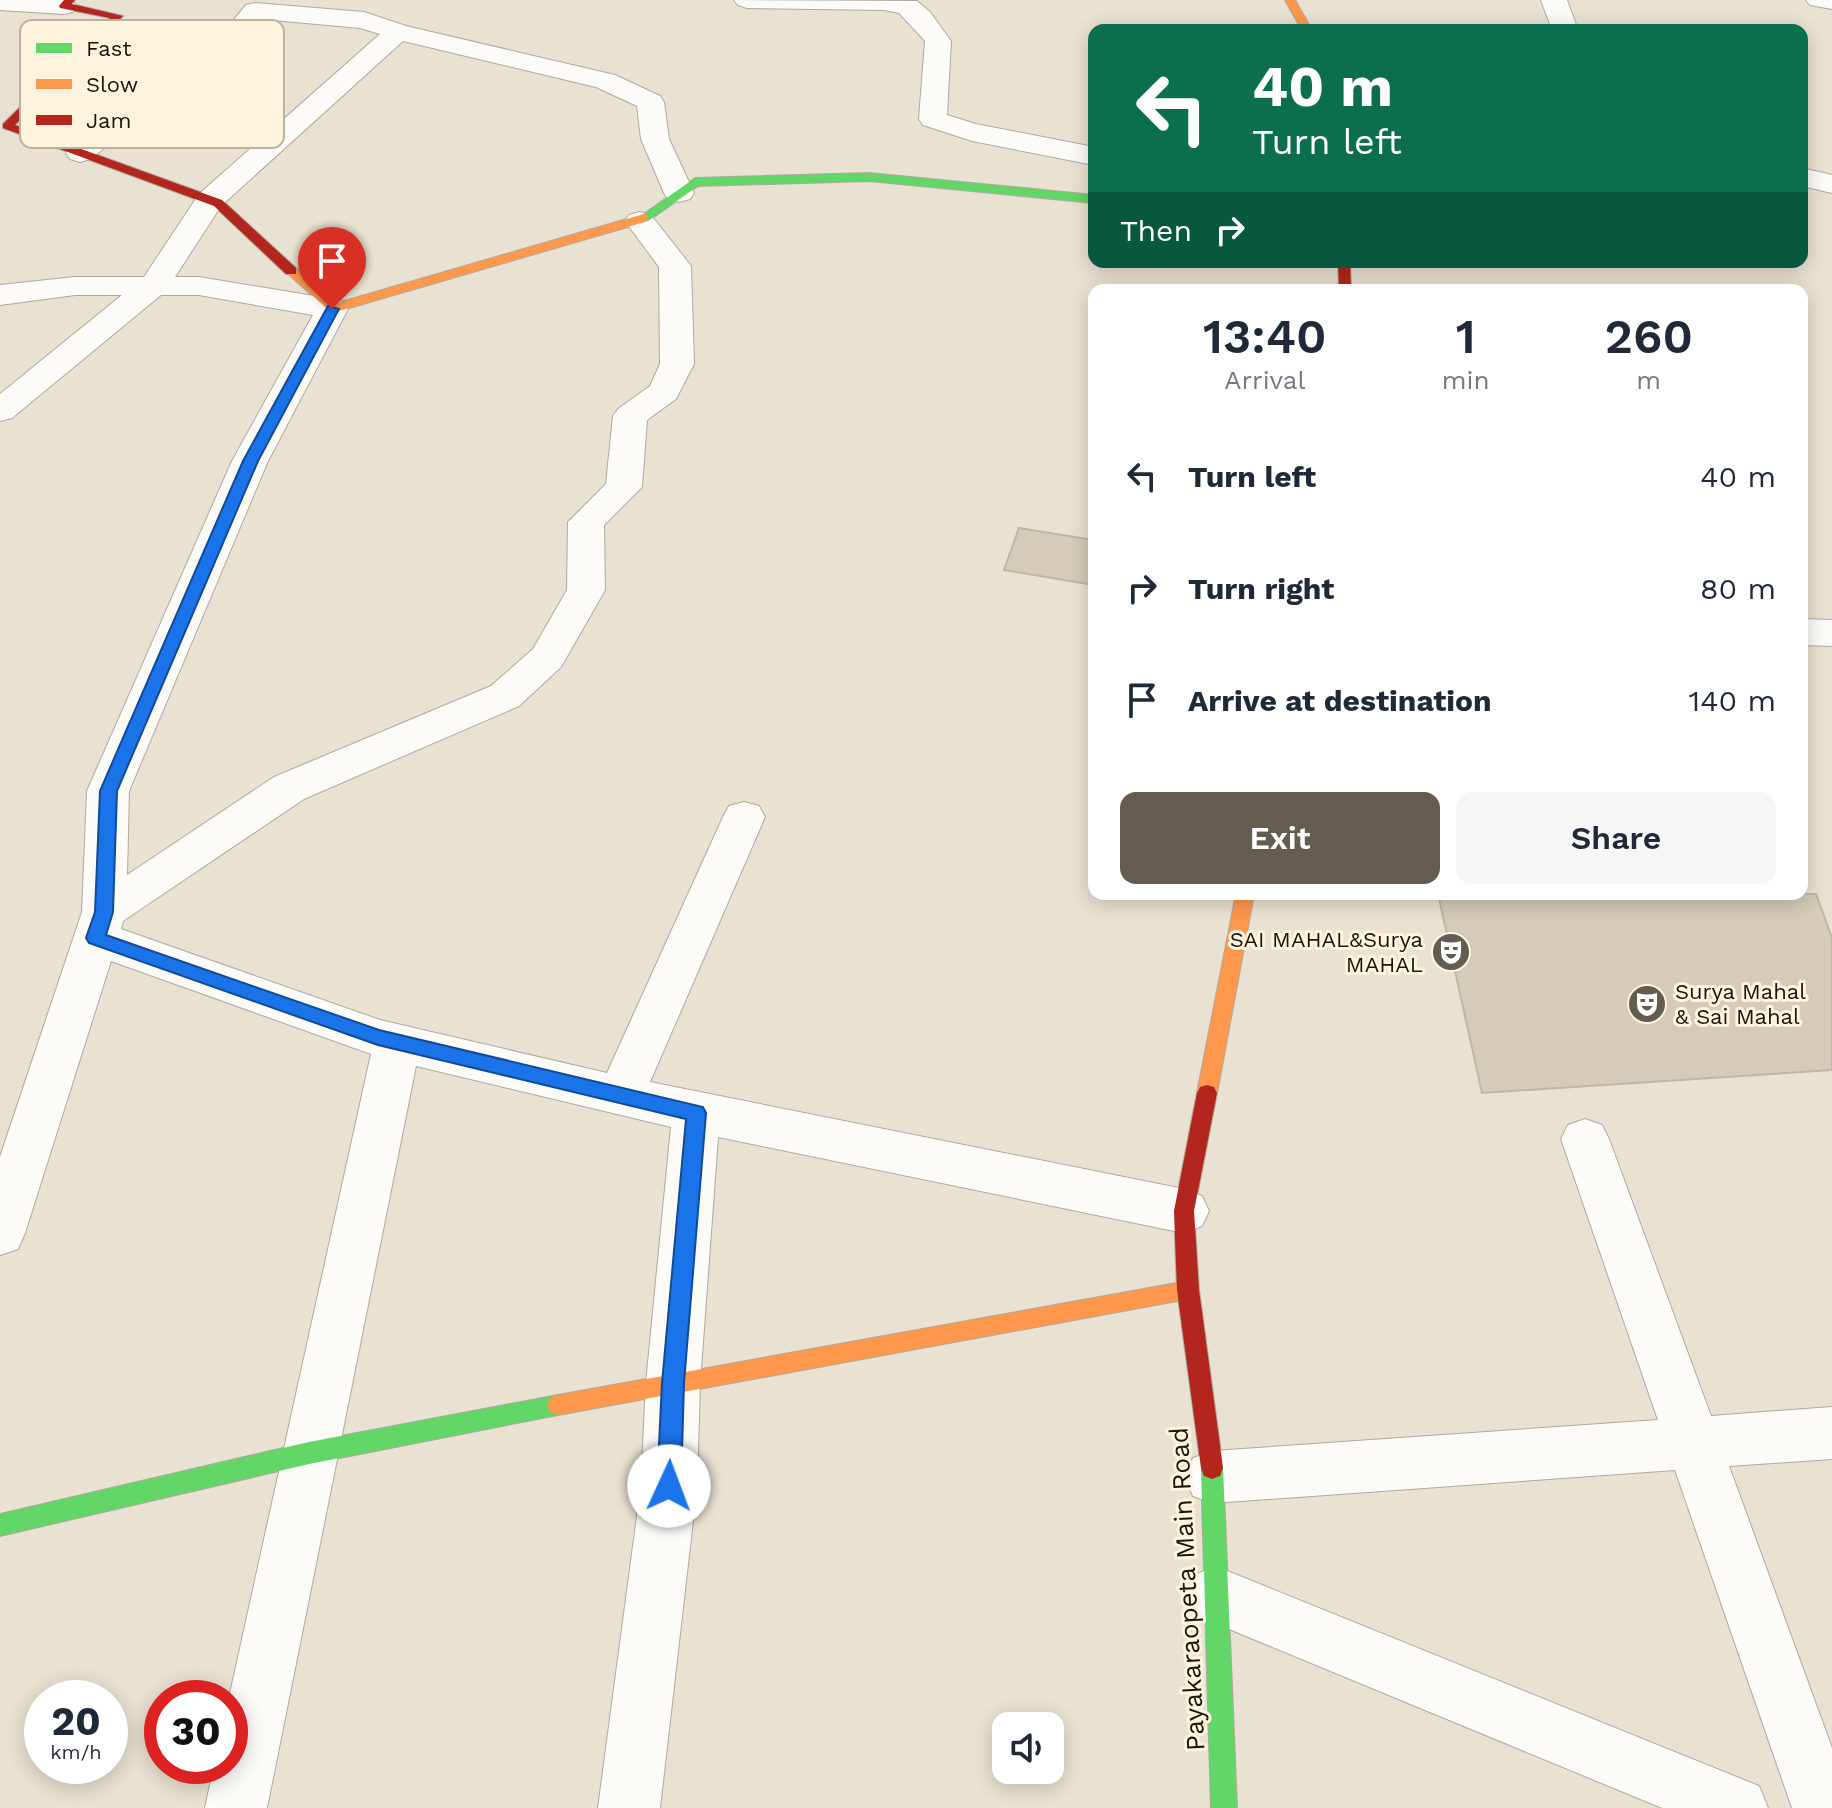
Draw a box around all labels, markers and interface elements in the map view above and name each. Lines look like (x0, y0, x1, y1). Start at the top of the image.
legend (20, 20, 284, 148)
text: Fast (86, 36, 132, 61)
text: 40 m (1252, 54, 1393, 120)
icon: left (1120, 56, 1224, 160)
text: Slow (86, 72, 138, 97)
text: Jam (86, 108, 131, 133)
text: Turn left (1252, 121, 1402, 163)
icon: right (1208, 208, 1252, 252)
text: Then (1120, 213, 1192, 248)
pin (298, 227, 366, 309)
icon: arrive (310, 239, 354, 283)
text: 13:40 (1203, 308, 1327, 365)
text: 1 (1456, 308, 1476, 365)
text: 260 (1605, 308, 1693, 365)
text: Arrival (1224, 365, 1305, 395)
text: min (1442, 365, 1490, 395)
text: m (1636, 365, 1661, 395)
icon: left (1120, 454, 1164, 498)
text: Turn left (1188, 459, 1316, 494)
text: 40 m (1700, 459, 1776, 494)
icon: right (1120, 566, 1164, 610)
text: Turn right (1188, 571, 1334, 606)
text: 80 m (1700, 571, 1776, 606)
icon: arrive (1120, 678, 1164, 722)
text: Arrive at destination (1188, 683, 1492, 718)
text: 140 m (1688, 683, 1776, 718)
button: Exit (1120, 792, 1440, 884)
button: Share (1456, 792, 1776, 884)
place label: SAI MAHAL&Surya MAHAL (1230, 927, 1423, 977)
theatre icon: SAI MAHAL&Surya MAHAL (1430, 931, 1472, 973)
place label: Surya Mahal & Sai Mahal (1675, 979, 1806, 1029)
theatre icon: Surya Mahal & Sai Mahal (1626, 983, 1668, 1025)
street label: Payakaraopeta Main Road (1164, 1426, 1210, 1752)
position arrow (627, 1444, 711, 1528)
speed limit sign: 30 (144, 1680, 248, 1784)
text: 20 (51, 1698, 101, 1745)
map controls (992, 1712, 1064, 1784)
button: sound (992, 1712, 1064, 1784)
text: km/h (50, 1740, 102, 1764)

